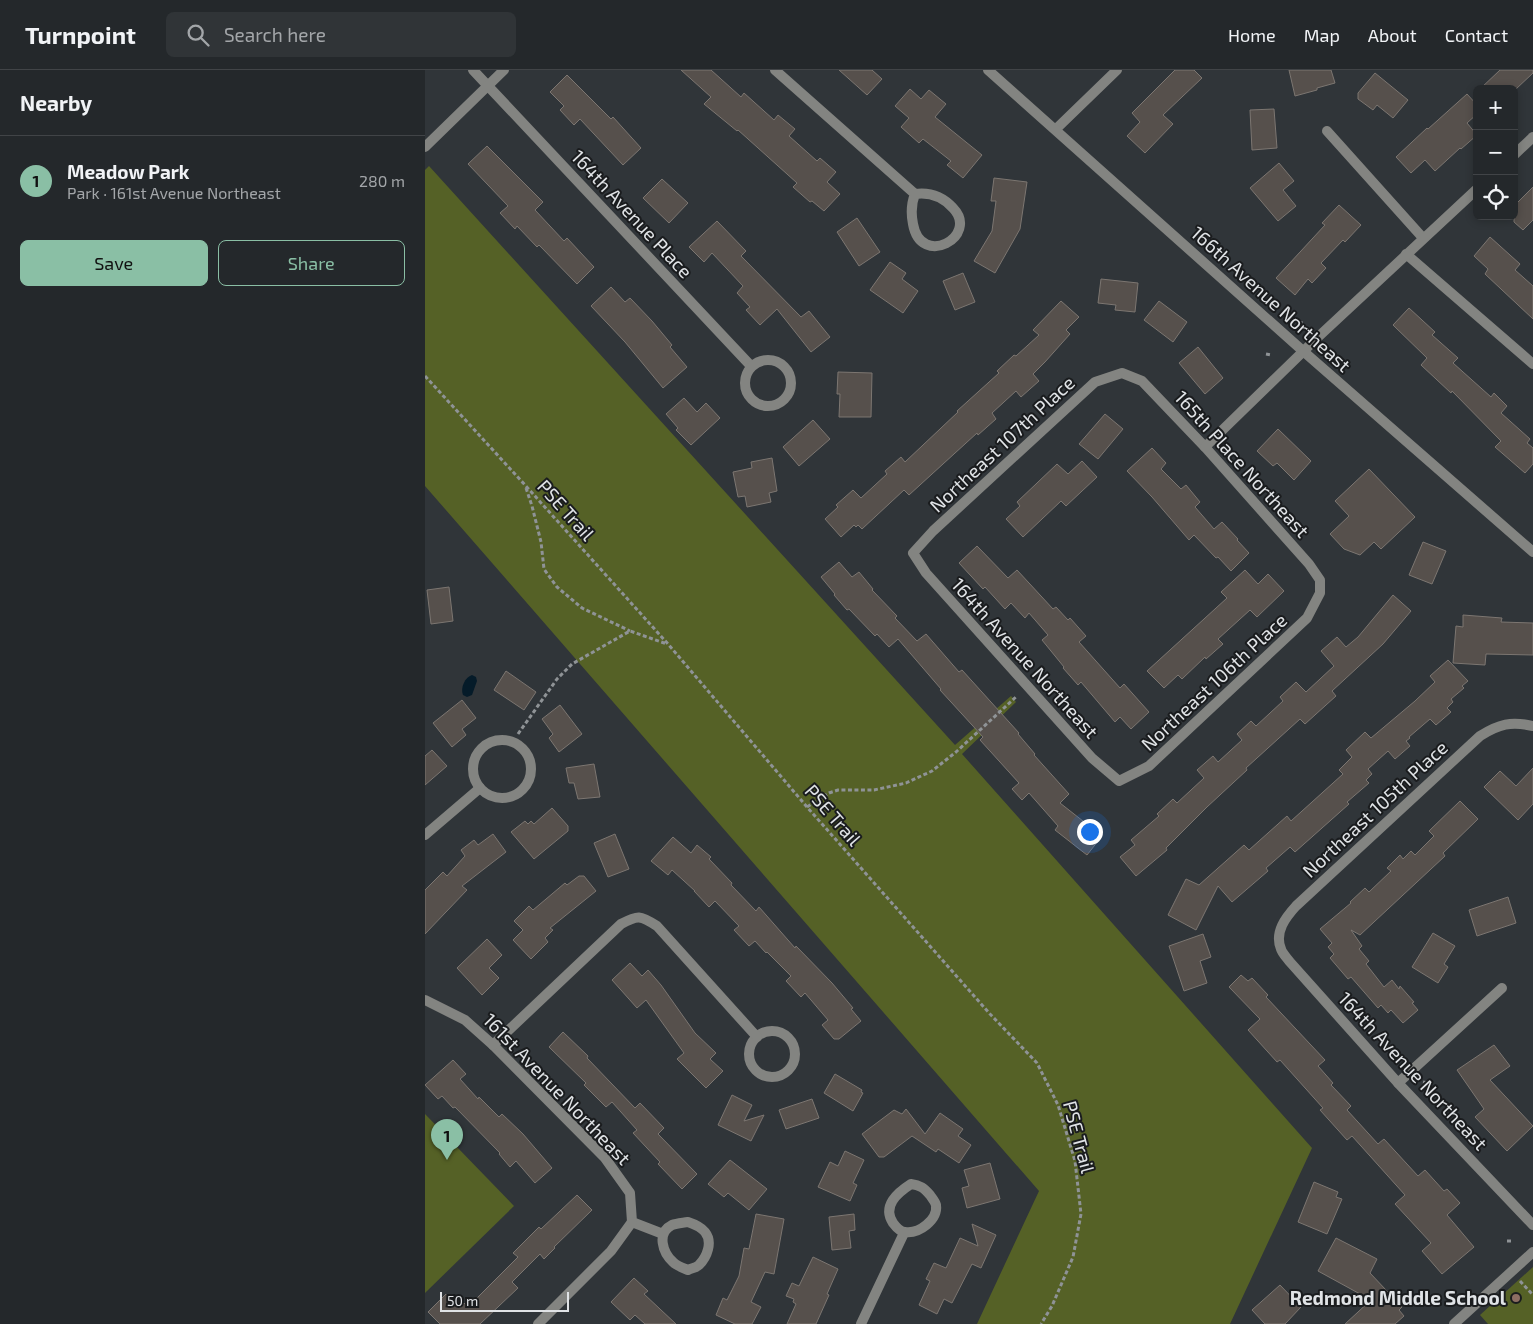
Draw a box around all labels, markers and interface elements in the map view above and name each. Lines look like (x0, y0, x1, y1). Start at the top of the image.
search box (166, 12, 516, 57)
text: Turnpoint (25, 20, 136, 49)
icon: search (184, 21, 212, 49)
text: Search here (224, 23, 326, 46)
text: Home (1228, 24, 1276, 46)
text: Map (1304, 24, 1340, 46)
text: About (1368, 24, 1417, 46)
text: Contact (1445, 24, 1508, 46)
map controls (1473, 85, 1518, 220)
button: + (1473, 85, 1518, 130)
text: Nearby (20, 90, 92, 115)
button: − (1473, 130, 1518, 175)
street label: 164th Avenue Place (567, 145, 698, 282)
text: Meadow Park (67, 160, 190, 183)
text: 1 (33, 171, 39, 190)
text: 280 m (359, 171, 405, 190)
button: locate (1473, 175, 1518, 220)
text: Park · 161st Avenue Northeast (67, 183, 281, 202)
street label: 166th Avenue Northeast (1187, 221, 1356, 376)
button: Save (20, 240, 208, 286)
button: Share (218, 240, 405, 286)
street label: Northeast 107th Place (924, 371, 1079, 517)
street label: 165th Place Northeast (1170, 386, 1314, 542)
street label: PSE Trail (533, 474, 600, 545)
street label: 164th Avenue Northeast (947, 573, 1103, 743)
street label: Northeast 106th Place (1136, 608, 1291, 755)
street label: Northeast 105th Place (1297, 735, 1452, 882)
street label: PSE Trail (800, 779, 867, 850)
your location (1077, 819, 1103, 845)
street label: 164th Avenue Northeast (1334, 987, 1493, 1154)
street label: 161st Avenue Northeast (479, 1008, 636, 1169)
street label: PSE Trail (1059, 1098, 1100, 1176)
pin: 1 (431, 1119, 463, 1160)
place label: Redmond Middle School (1290, 1286, 1507, 1309)
scale bar (440, 1289, 569, 1312)
text: 50 m (447, 1292, 478, 1309)
marker: Redmond Middle School (1510, 1292, 1522, 1304)

